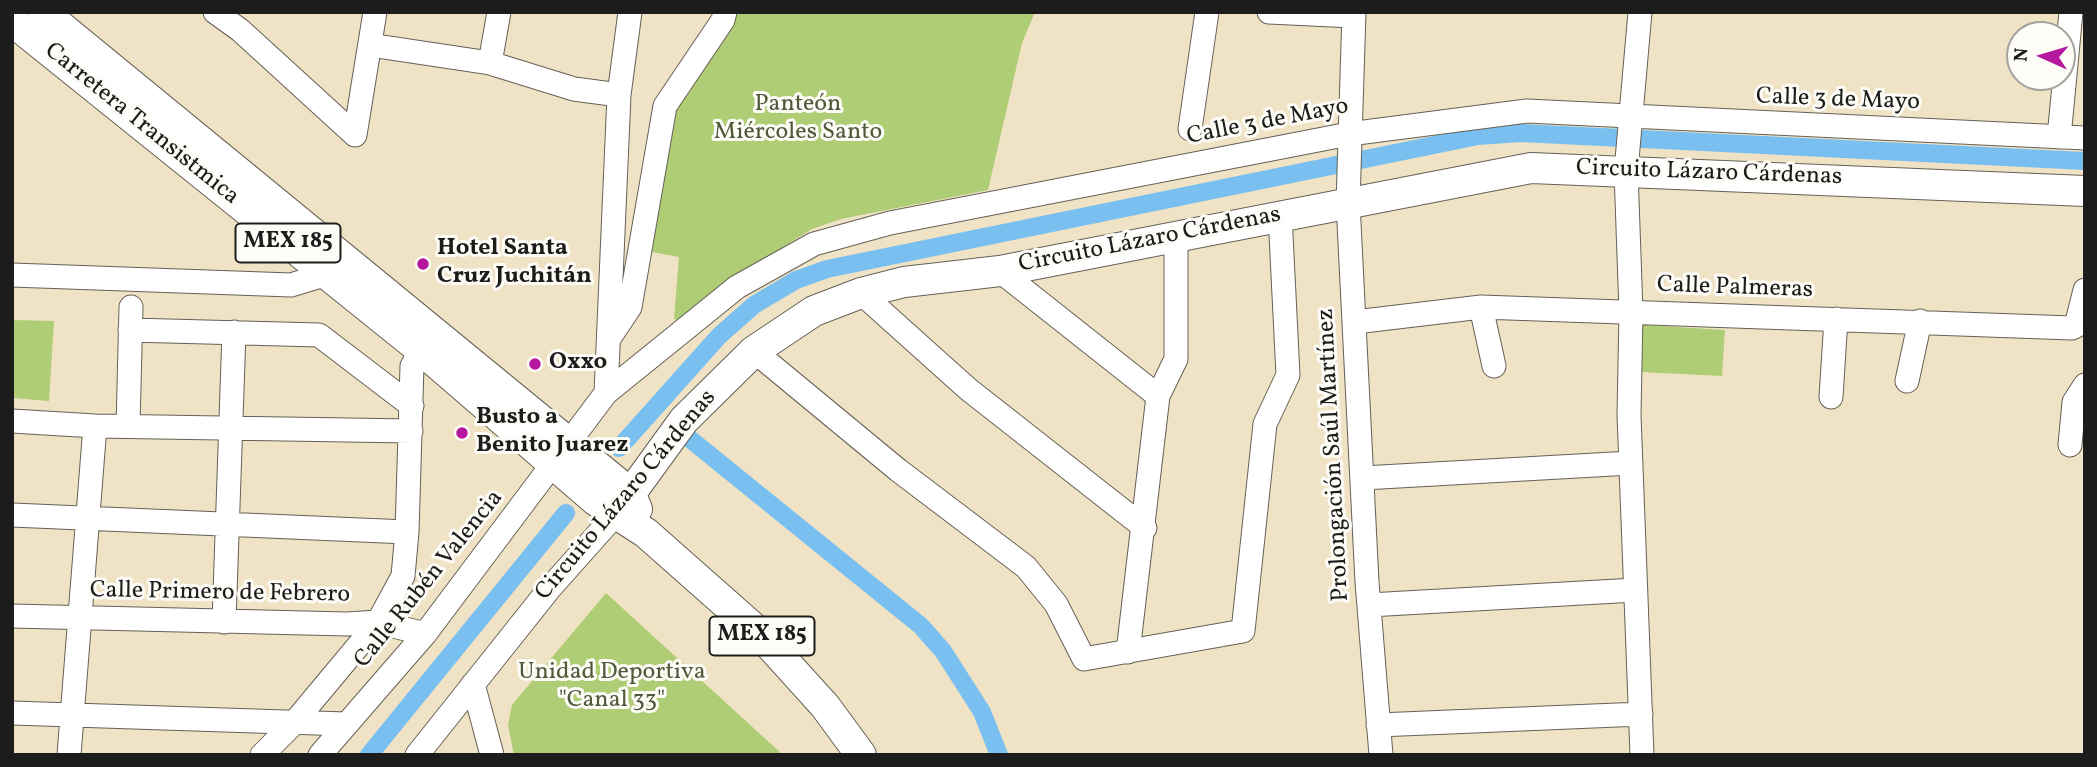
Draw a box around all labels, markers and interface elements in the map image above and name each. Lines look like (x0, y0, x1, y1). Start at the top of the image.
north arrow (2006, 21, 2076, 91)
street label: Carretera Transistmica (38, 38, 244, 212)
text: N (2009, 47, 2035, 62)
street label: Calle 3 de Mayo (1756, 84, 1920, 118)
park label: Panteón Miércoles Santo (714, 92, 882, 148)
street label: Calle 3 de Mayo (1185, 93, 1351, 153)
street label: Circuito Lázaro Cárdenas (1575, 155, 1843, 193)
street label: Circuito Lázaro Cárdenas (1017, 201, 1283, 281)
road number: MEX 185 (236, 224, 340, 262)
place label: Hotel Santa Cruz Juchitán (437, 236, 592, 292)
marker: Hotel Santa Cruz Juchitán (415, 256, 431, 272)
street label: Calle Palmeras (1656, 272, 1814, 306)
street label: Prolongación Saúl Martínez (1313, 308, 1357, 602)
place label: Oxxo (549, 350, 607, 378)
marker: Oxxo (527, 356, 543, 372)
street label: Circuito Lázaro Cárdenas (530, 385, 724, 607)
place label: Busto a Benito Juarez (476, 405, 628, 461)
marker: Busto a Benito Juarez (454, 425, 470, 441)
street label: Calle Rubén Valencia (349, 485, 511, 675)
street label: Calle Primero de Febrero (90, 577, 350, 611)
road number: MEX 185 (710, 616, 814, 656)
park label: Unidad Deportiva "Canal 33" (518, 660, 706, 716)

